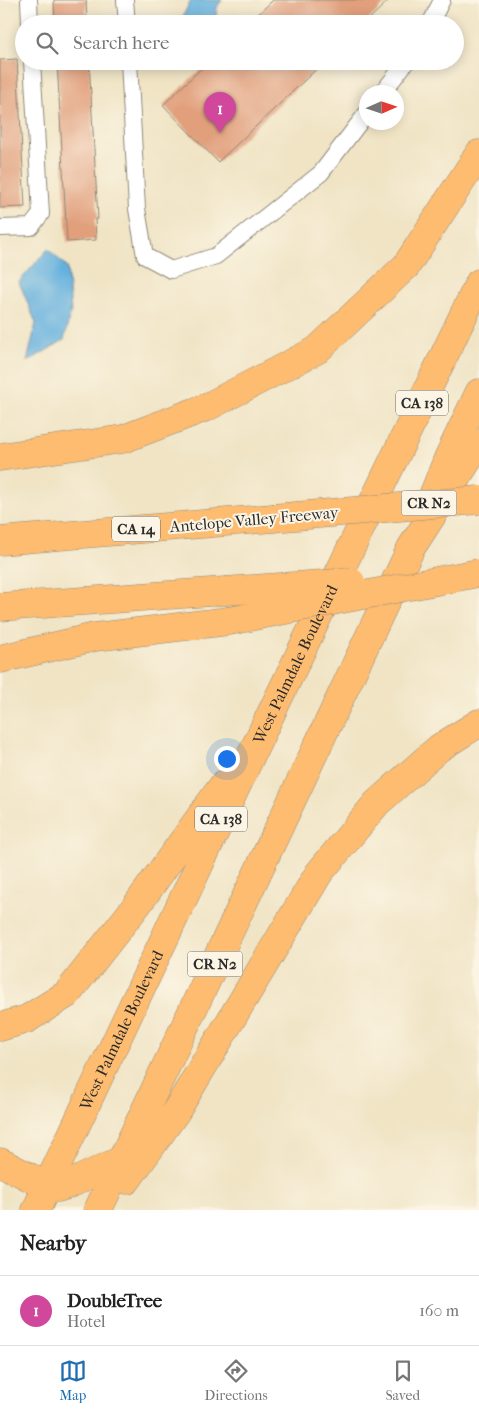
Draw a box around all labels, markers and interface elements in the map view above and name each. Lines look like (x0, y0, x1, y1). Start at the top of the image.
search box (15, 15, 464, 70)
icon: search (33, 29, 61, 57)
text: Search here (73, 32, 169, 54)
north arrow (359, 85, 404, 130)
pin: 1 (204, 92, 236, 133)
road number: CA 138 (396, 390, 448, 416)
road number: CR N2 (402, 490, 456, 516)
street label: Antelope Valley Freeway (168, 503, 340, 536)
road number: CA 14 (112, 516, 160, 542)
street label: West Palmdale Boulevard (248, 582, 342, 748)
your location (214, 746, 240, 772)
road number: CA 138 (195, 806, 247, 832)
street label: West Palmdale Boulevard (75, 947, 167, 1114)
road number: CR N2 (188, 952, 242, 976)
text: Nearby (20, 1231, 86, 1255)
text: DoubleTree (67, 1290, 162, 1312)
text: 1 (33, 1301, 39, 1320)
text: 160 m (419, 1301, 459, 1320)
text: Hotel (67, 1312, 105, 1331)
tab: Map (59, 1357, 87, 1404)
tab: Directions (205, 1357, 268, 1404)
tab: Saved (385, 1357, 420, 1404)

